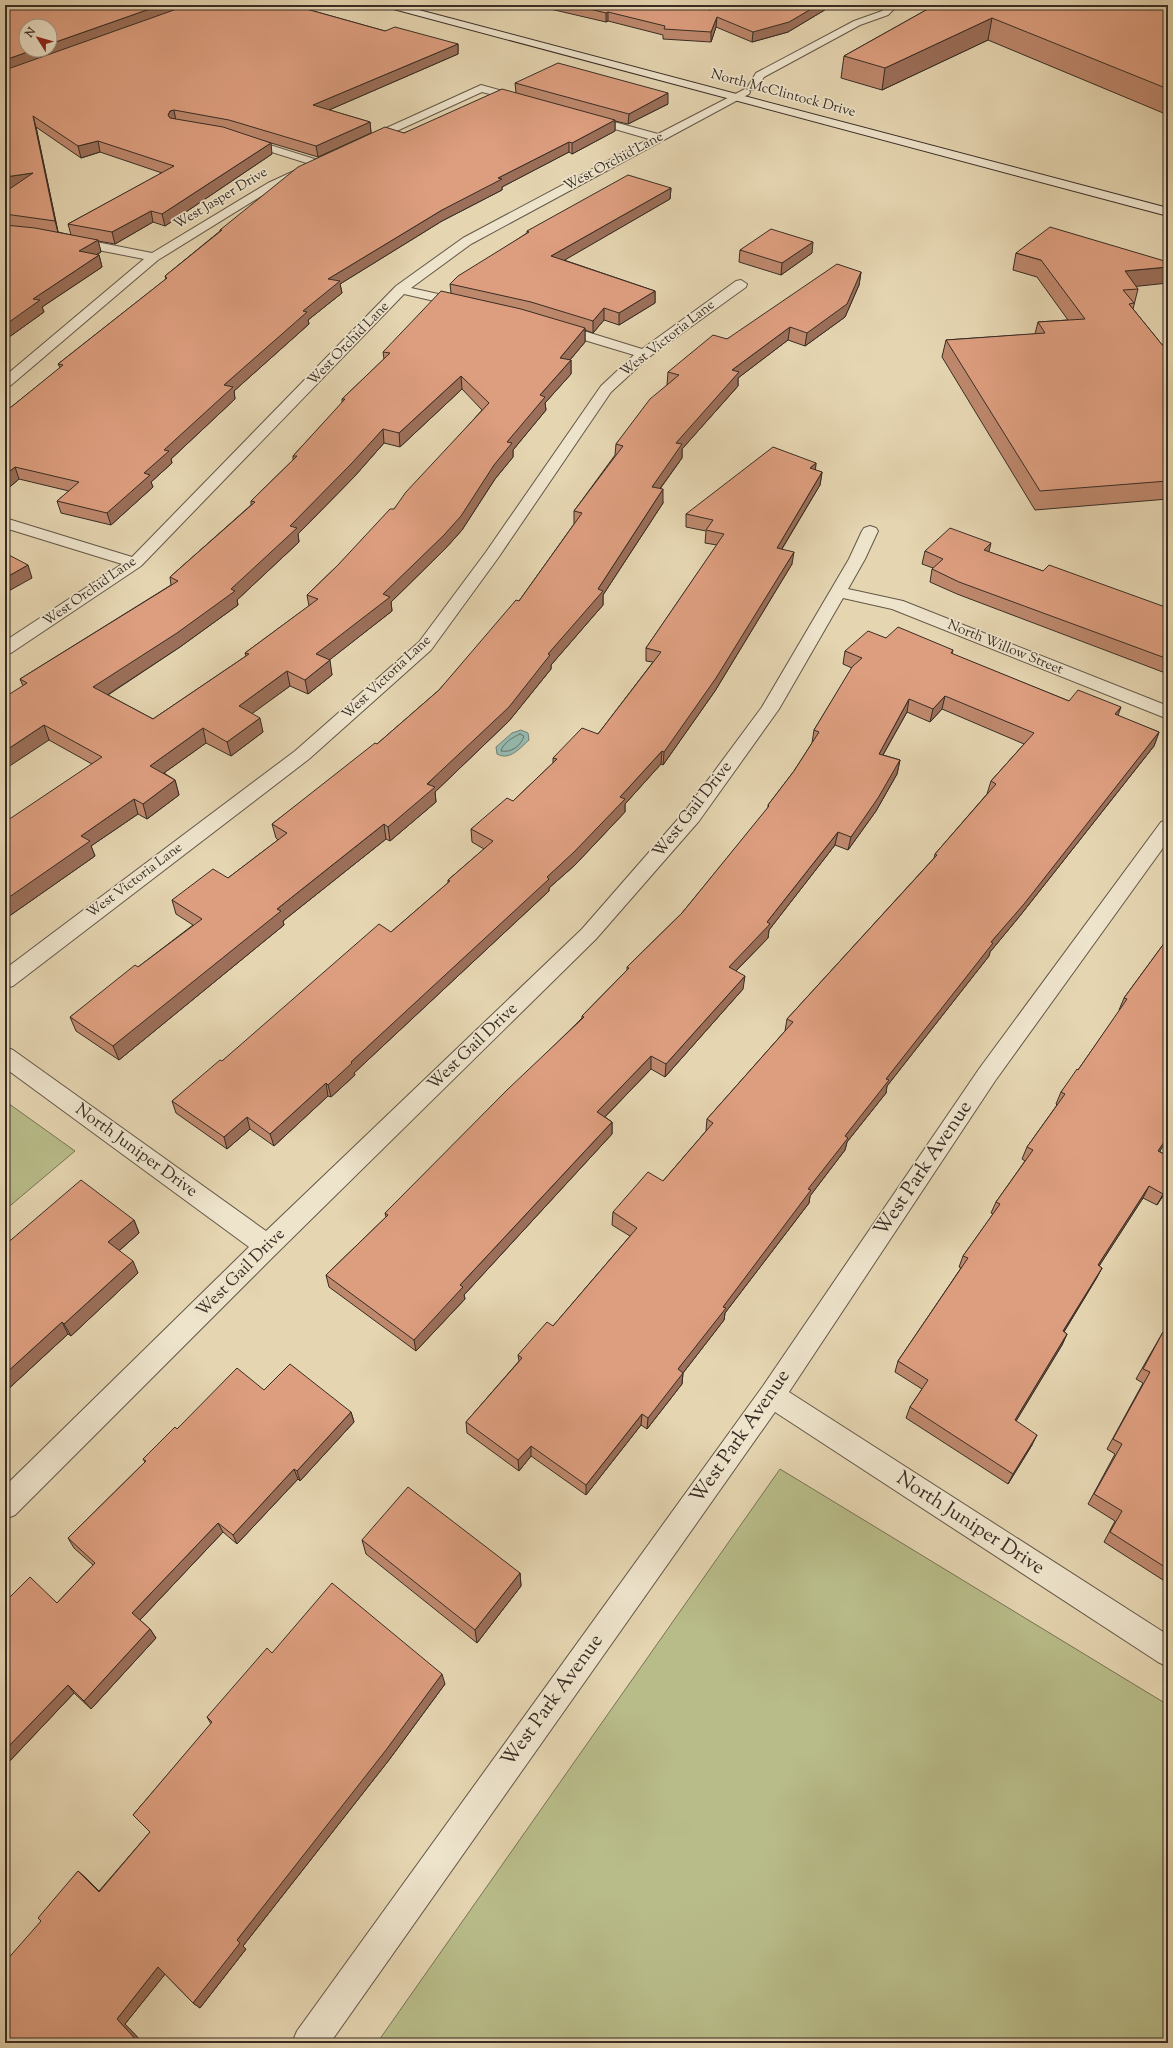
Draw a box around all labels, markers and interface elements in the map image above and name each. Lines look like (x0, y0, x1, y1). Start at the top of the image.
north arrow (18, 18, 58, 58)
text: N (21, 24, 40, 42)
street label: North McClintock Drive (708, 65, 858, 123)
street label: West Orchid Lane (561, 127, 667, 197)
street label: West Jasper Drive (170, 163, 272, 235)
street label: West Victoria Lane (616, 296, 720, 382)
street label: West Orchid Lane (304, 297, 394, 391)
street label: West Orchid Lane (39, 552, 141, 632)
street label: North Willow Street (944, 616, 1066, 680)
street label: West Victoria Lane (338, 631, 436, 725)
street label: West Gail Drive (647, 756, 739, 864)
street label: West Victoria Lane (83, 838, 187, 924)
street label: West Gail Drive (423, 998, 524, 1096)
street label: West Park Avenue (868, 1095, 980, 1243)
street label: North Juniper Drive (70, 1098, 202, 1204)
street label: West Gail Drive (191, 1223, 291, 1323)
street label: West Park Avenue (684, 1364, 798, 1510)
street label: North Juniper Drive (890, 1465, 1050, 1583)
street label: West Park Avenue (495, 1629, 611, 1773)

